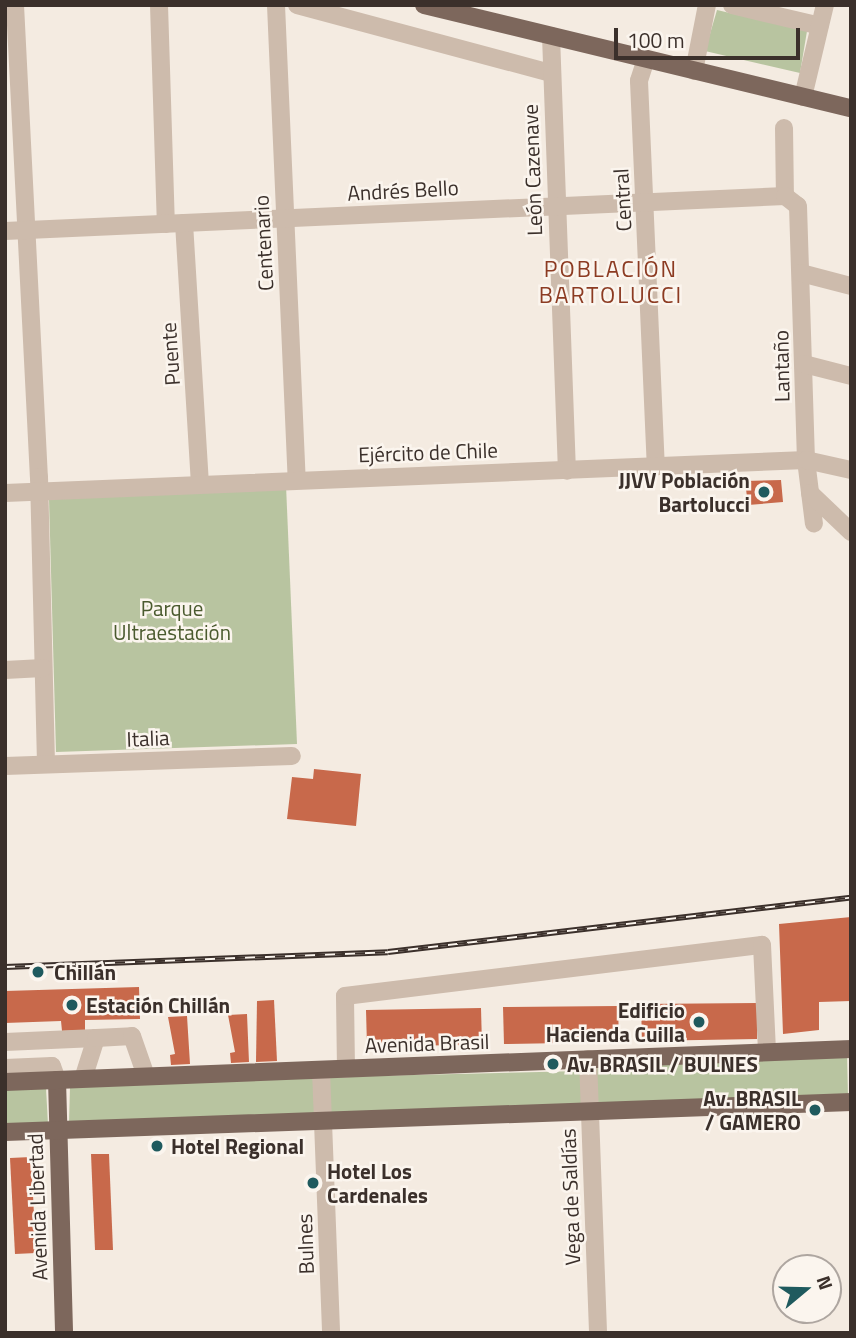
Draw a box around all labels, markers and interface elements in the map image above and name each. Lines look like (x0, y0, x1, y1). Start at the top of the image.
scale bar (618, 14, 804, 58)
text: 100 m (627, 24, 684, 56)
street label: León Cazenave (517, 104, 547, 236)
street label: Central (608, 168, 636, 232)
street label: Andrés Bello (347, 175, 459, 205)
street label: Centenario (248, 195, 278, 291)
district label: POBLACIÓN BARTOLUCCI (540, 255, 682, 309)
street label: Puente (155, 321, 185, 387)
street label: Lantaño (768, 330, 794, 402)
street label: Ejército de Chile (358, 437, 498, 467)
place label: JJVV Población Bartolucci (618, 467, 750, 517)
marker: JJVV Población Bartolucci (756, 484, 772, 500)
park label: Parque Ultraestación (113, 595, 231, 645)
street label: Italia (126, 725, 170, 751)
place label: Chillán (54, 959, 116, 985)
marker: Chillán (28, 962, 48, 982)
place label: Estación Chillán (86, 992, 230, 1018)
marker: Estación Chillán (64, 997, 80, 1013)
place label: Edificio Hacienda Cuilla (546, 997, 685, 1047)
marker: Edificio Hacienda Cuilla (691, 1014, 707, 1030)
street label: Avenida Brasil (364, 1028, 490, 1058)
place label: Av. BRASIL / BULNES (567, 1051, 758, 1077)
marker: Av. BRASIL / BULNES (545, 1056, 561, 1072)
place label: Av. BRASIL / GAMERO (703, 1085, 801, 1135)
marker: Av. BRASIL / GAMERO (807, 1102, 823, 1118)
street label: Vega de Saldías (555, 1128, 585, 1266)
street label: Avenida Libertad (22, 1133, 52, 1281)
place label: Hotel Regional (171, 1133, 304, 1159)
marker: Hotel Regional (149, 1138, 165, 1154)
place label: Hotel Los Cardenales (327, 1158, 428, 1208)
marker: Hotel Los Cardenales (305, 1175, 321, 1191)
street label: Bulnes (291, 1213, 319, 1275)
north arrow (772, 1254, 842, 1324)
text: N (810, 1272, 841, 1294)

